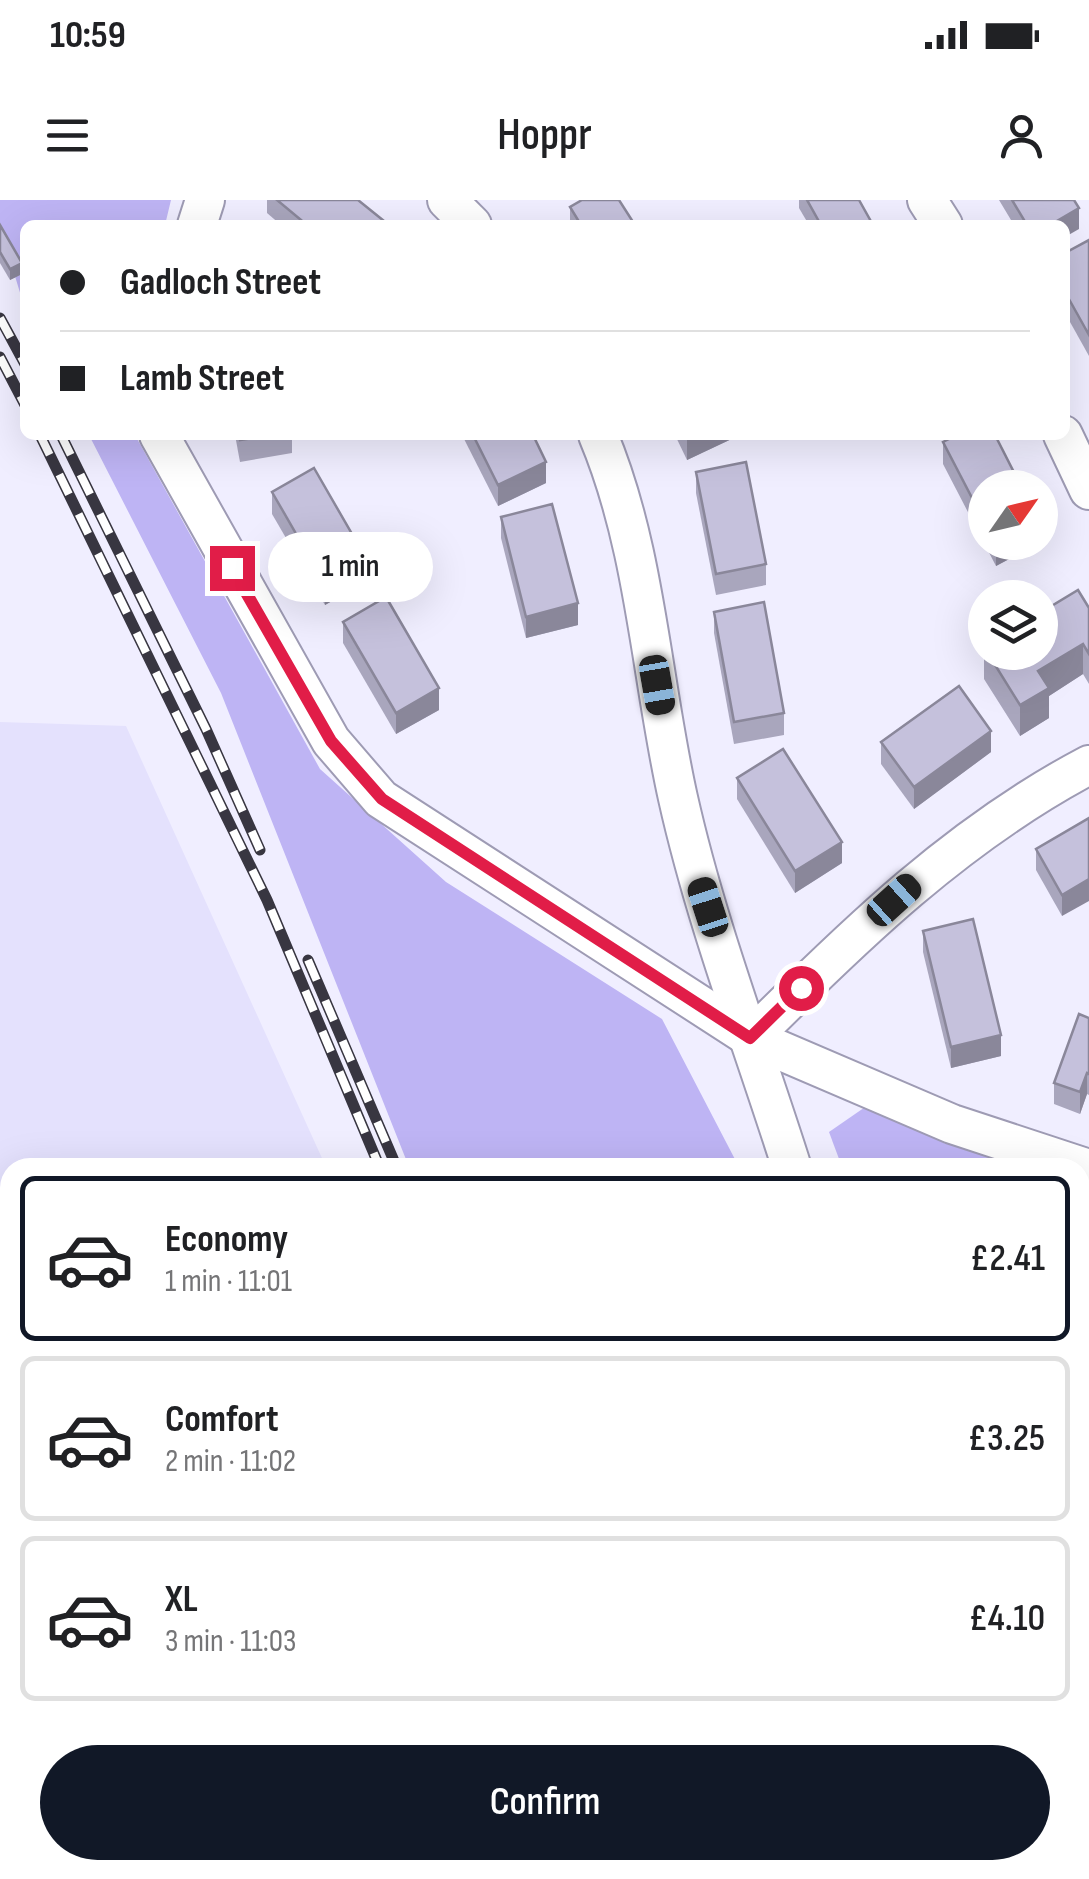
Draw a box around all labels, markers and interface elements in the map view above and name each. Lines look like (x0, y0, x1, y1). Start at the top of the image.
text: 10:59 (50, 13, 126, 58)
icon: menu (40, 108, 95, 163)
text: Hoppr (497, 108, 592, 163)
icon: person (994, 108, 1049, 163)
text: Gadloch Street (120, 260, 321, 305)
text: Lamb Street (120, 356, 284, 401)
north arrow (968, 470, 1058, 560)
map controls (968, 470, 1058, 670)
callout: 1 min (267, 533, 432, 603)
route end (210, 546, 255, 591)
text: 1 min (321, 547, 380, 586)
button: layers (968, 580, 1058, 670)
car (637, 653, 677, 717)
car (862, 869, 926, 931)
car (684, 874, 732, 940)
route start (779, 966, 824, 1011)
icon: car (45, 1214, 135, 1304)
text: Economy (165, 1217, 288, 1262)
text: £2.41 (970, 1236, 1045, 1281)
text: 1 min · 11:01 (165, 1262, 292, 1301)
icon: car (45, 1394, 135, 1484)
text: Comfort (165, 1397, 279, 1442)
text: £3.25 (968, 1416, 1045, 1461)
text: 2 min · 11:02 (165, 1442, 296, 1481)
icon: car (45, 1574, 135, 1664)
text: XL (165, 1577, 198, 1622)
text: £4.10 (969, 1596, 1045, 1641)
text: 3 min · 11:03 (165, 1622, 296, 1661)
button: Confirm (40, 1745, 1050, 1860)

